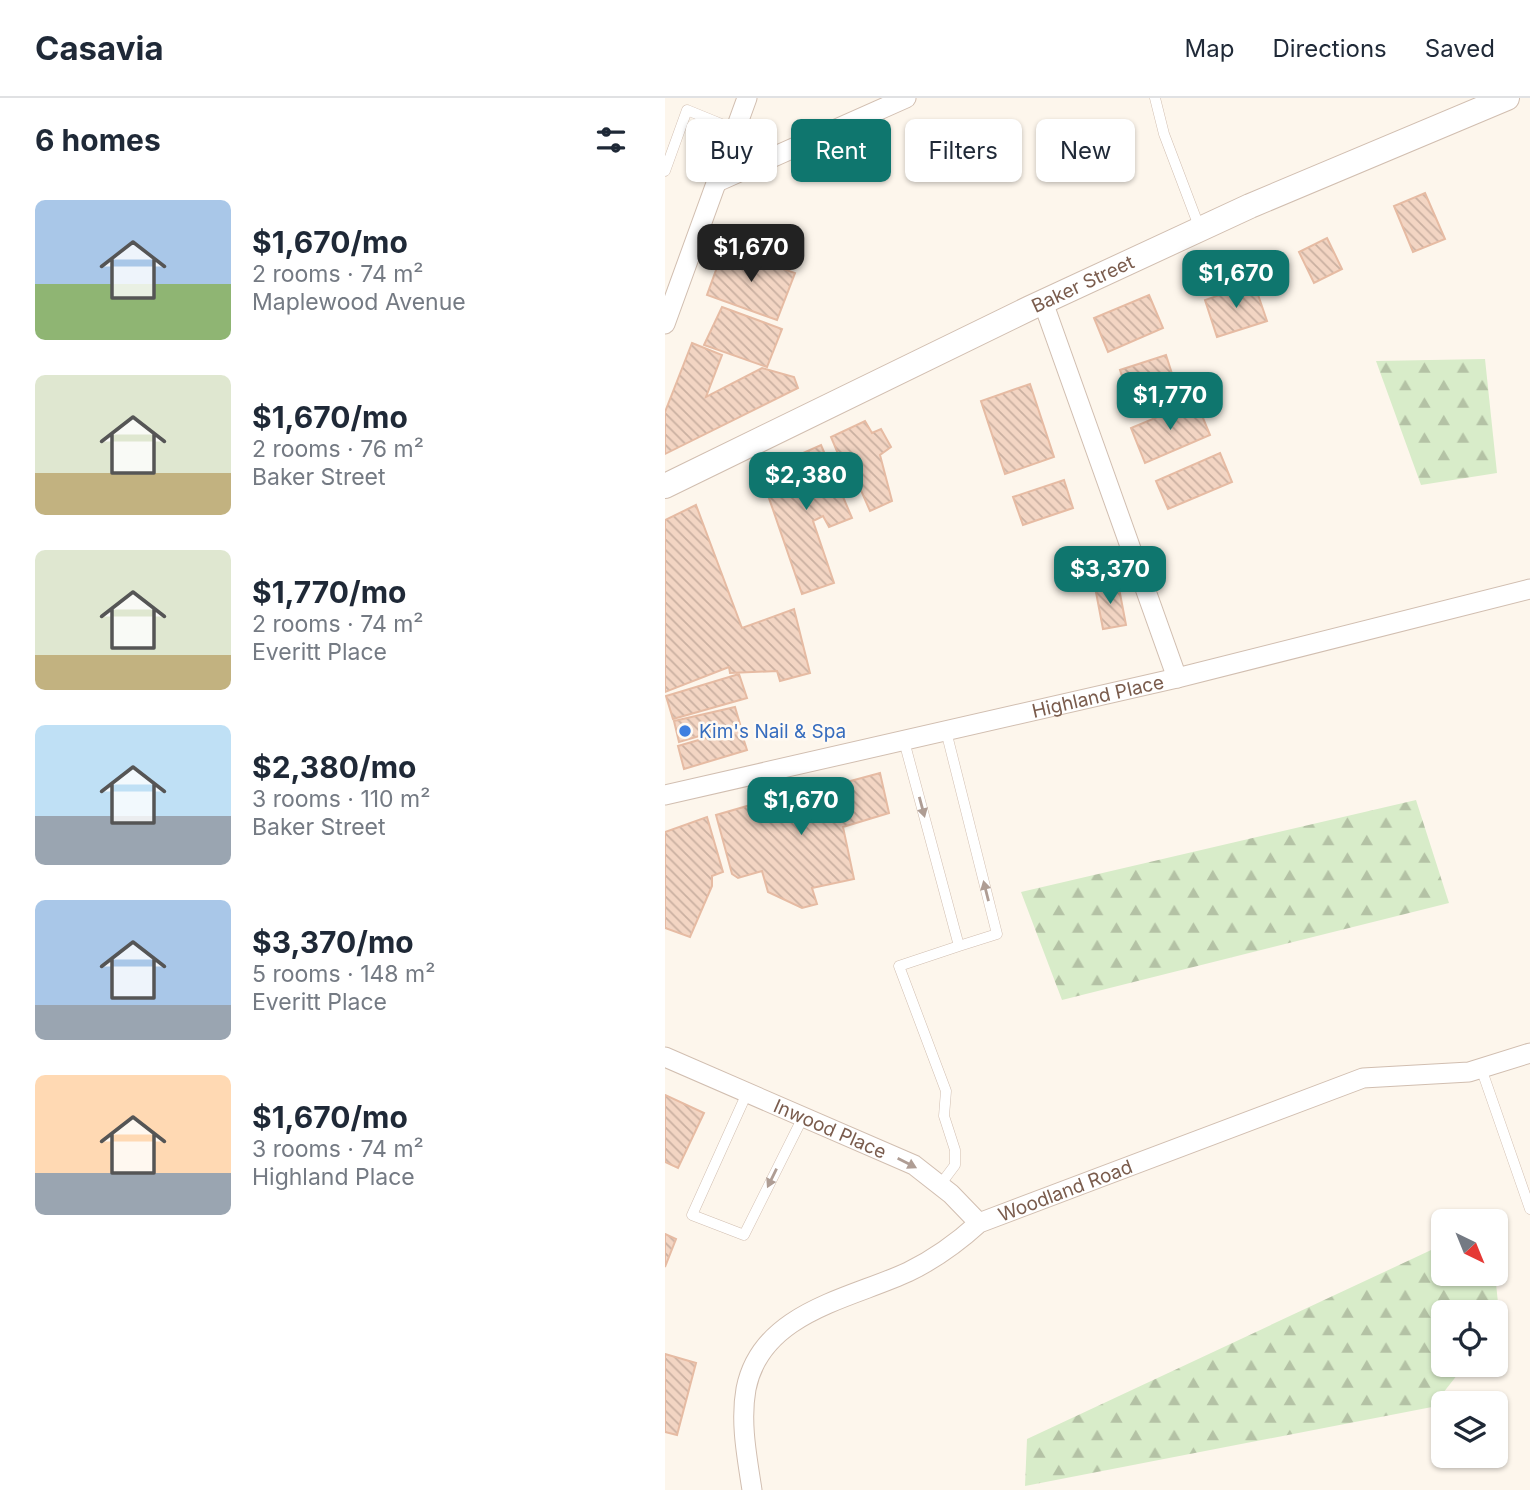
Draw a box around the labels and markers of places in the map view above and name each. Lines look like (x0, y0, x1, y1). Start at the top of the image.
pin: $1,670 (694, 225, 808, 284)
pin: $1,670 (1179, 250, 1293, 310)
pin: $1,770 (1113, 372, 1227, 432)
pin: $2,380 (749, 452, 863, 512)
pin: $3,370 (1053, 546, 1167, 606)
place label: Kim's Nail & Spa (699, 720, 846, 743)
marker: Kim's Nail & Spa (677, 723, 693, 739)
pin: $1,670 (744, 778, 858, 837)

